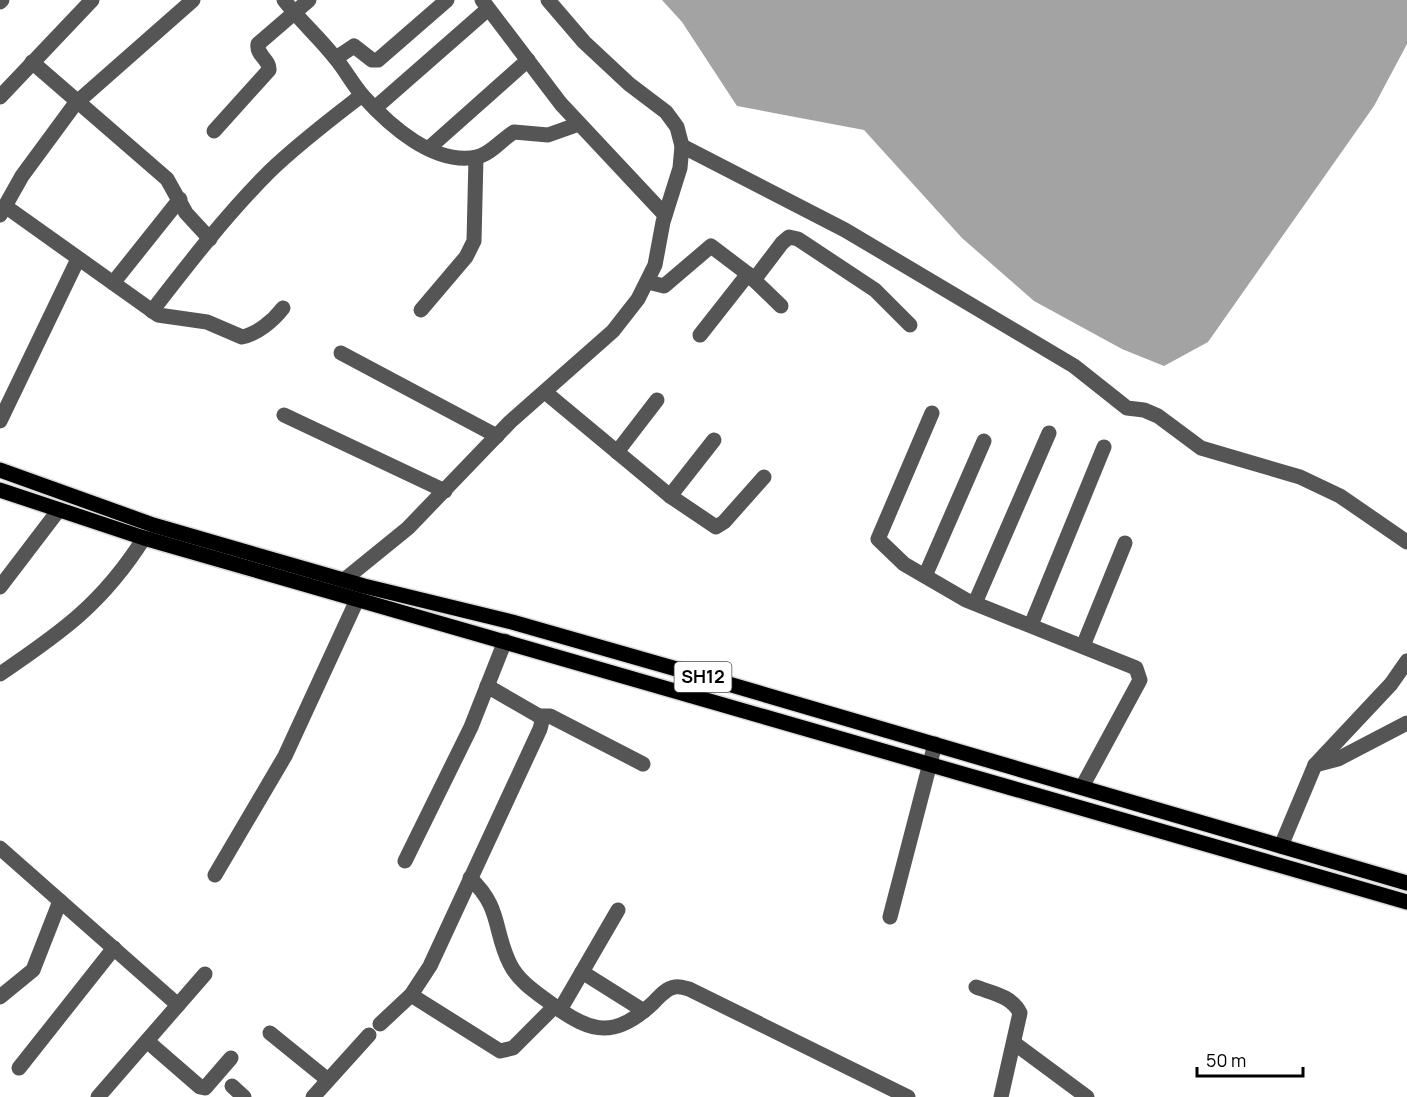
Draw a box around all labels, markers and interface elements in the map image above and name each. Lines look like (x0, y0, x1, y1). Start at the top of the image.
road number: SH12 (674, 662, 732, 692)
scale bar (1197, 1040, 1304, 1078)
text: 50 m (1206, 1048, 1246, 1072)

